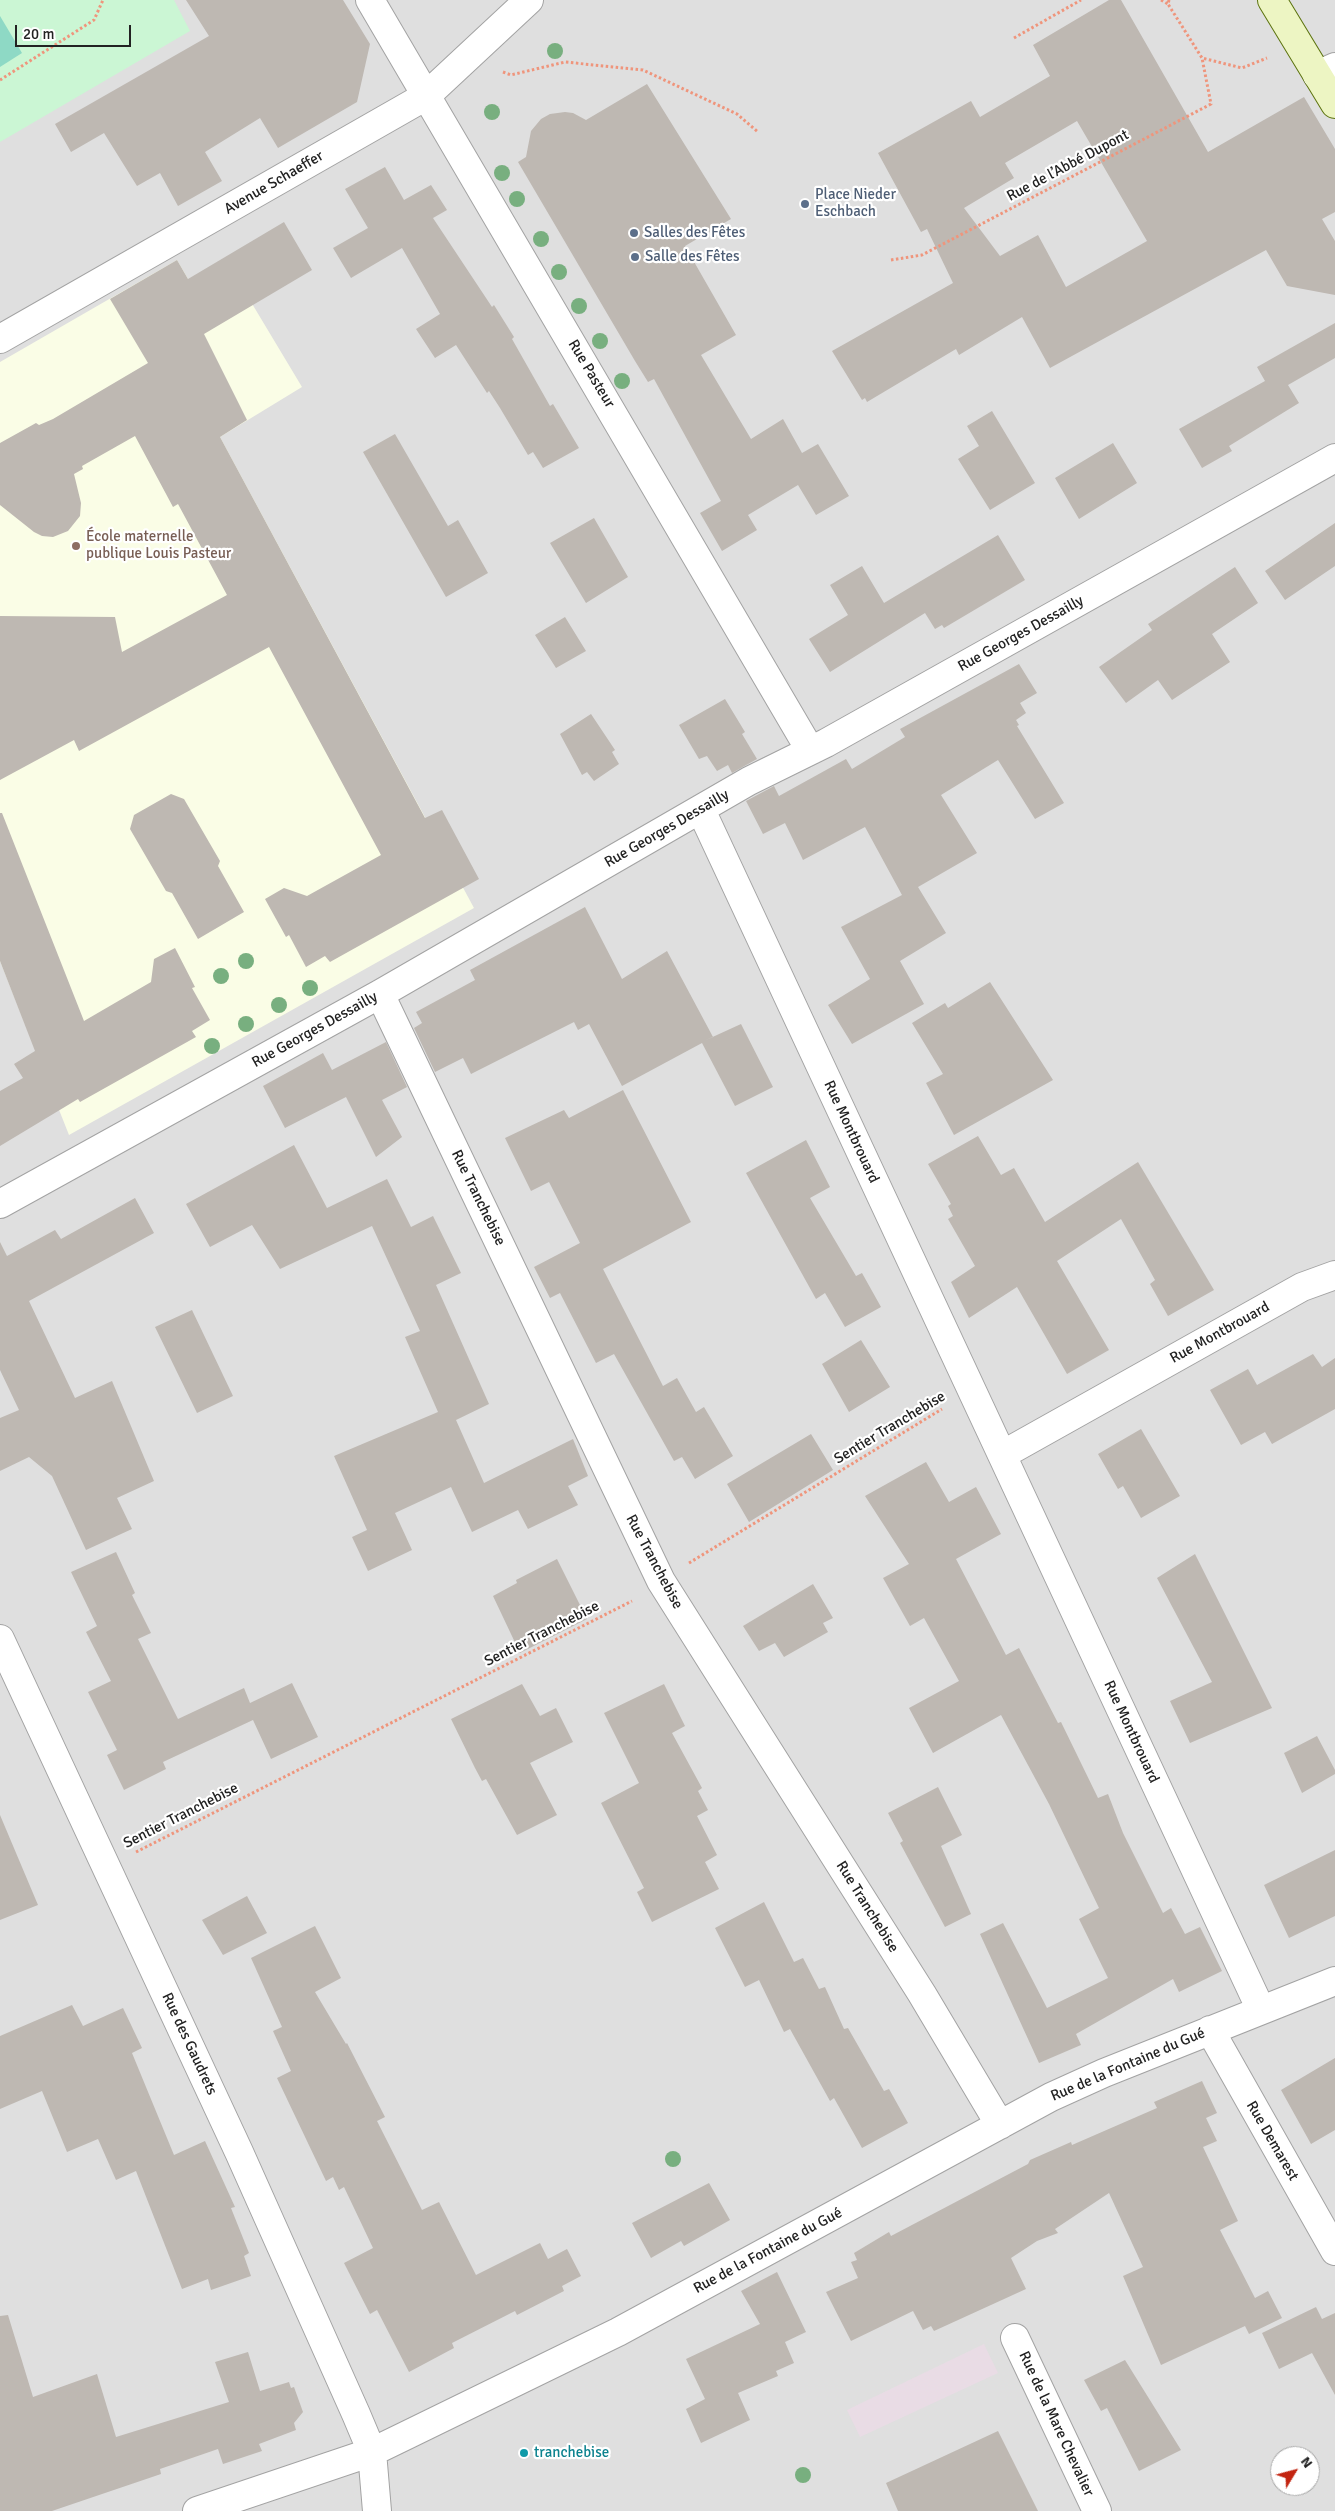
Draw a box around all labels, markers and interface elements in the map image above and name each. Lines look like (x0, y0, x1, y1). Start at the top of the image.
scale bar (18, 15, 134, 47)
text: 20 m (23, 25, 54, 43)
street label: Rue de l’Abbé Dupont (1004, 126, 1132, 206)
street label: Avenue Schaeffer (221, 147, 327, 219)
place label: Place Nieder Eschbach (815, 186, 896, 221)
marker: Place Nieder Eschbach (799, 198, 811, 210)
place label: Salles des Fêtes (644, 224, 745, 242)
marker: Salles des Fêtes (628, 227, 640, 239)
place label: Salle des Fêtes (645, 248, 740, 266)
marker: Salle des Fêtes (629, 251, 641, 263)
street label: Rue Pasteur (564, 337, 618, 411)
place label: École maternelle publique Louis Pasteur (86, 528, 231, 563)
marker: École maternelle publique Louis Pasteur (70, 540, 82, 552)
street label: Rue Georges Dessailly (955, 592, 1087, 676)
street label: Rue Georges Dessailly (602, 786, 732, 872)
street label: Rue Georges Dessailly (249, 988, 381, 1072)
street label: Rue Montbrouard (819, 1078, 883, 1186)
street label: Rue Tranchebise (447, 1147, 509, 1249)
street label: Rue Montbrouard (1167, 1298, 1273, 1368)
street label: Sentier Tranchebise (831, 1388, 949, 1468)
street label: Rue Tranchebise (622, 1512, 686, 1612)
street label: Sentier Tranchebise (482, 1597, 602, 1671)
street label: Rue Montbrouard (1099, 1678, 1163, 1786)
street label: Sentier Tranchebise (121, 1779, 241, 1853)
street label: Rue Tranchebise (832, 1858, 902, 1956)
street label: Rue des Gaudrets (157, 1990, 221, 2098)
street label: Rue de la Fontaine du Gué (1048, 2024, 1208, 2106)
street label: Rue Demarest (1242, 2098, 1302, 2184)
street label: Rue de la Fontaine du Gué (691, 2204, 845, 2298)
street label: Rue de la Mare Chevalier (1014, 2349, 1098, 2499)
place label: tranchebise (534, 2444, 609, 2462)
north arrow (1270, 2446, 1320, 2496)
marker: tranchebise (518, 2447, 530, 2459)
text: N (1297, 2453, 1316, 2471)

